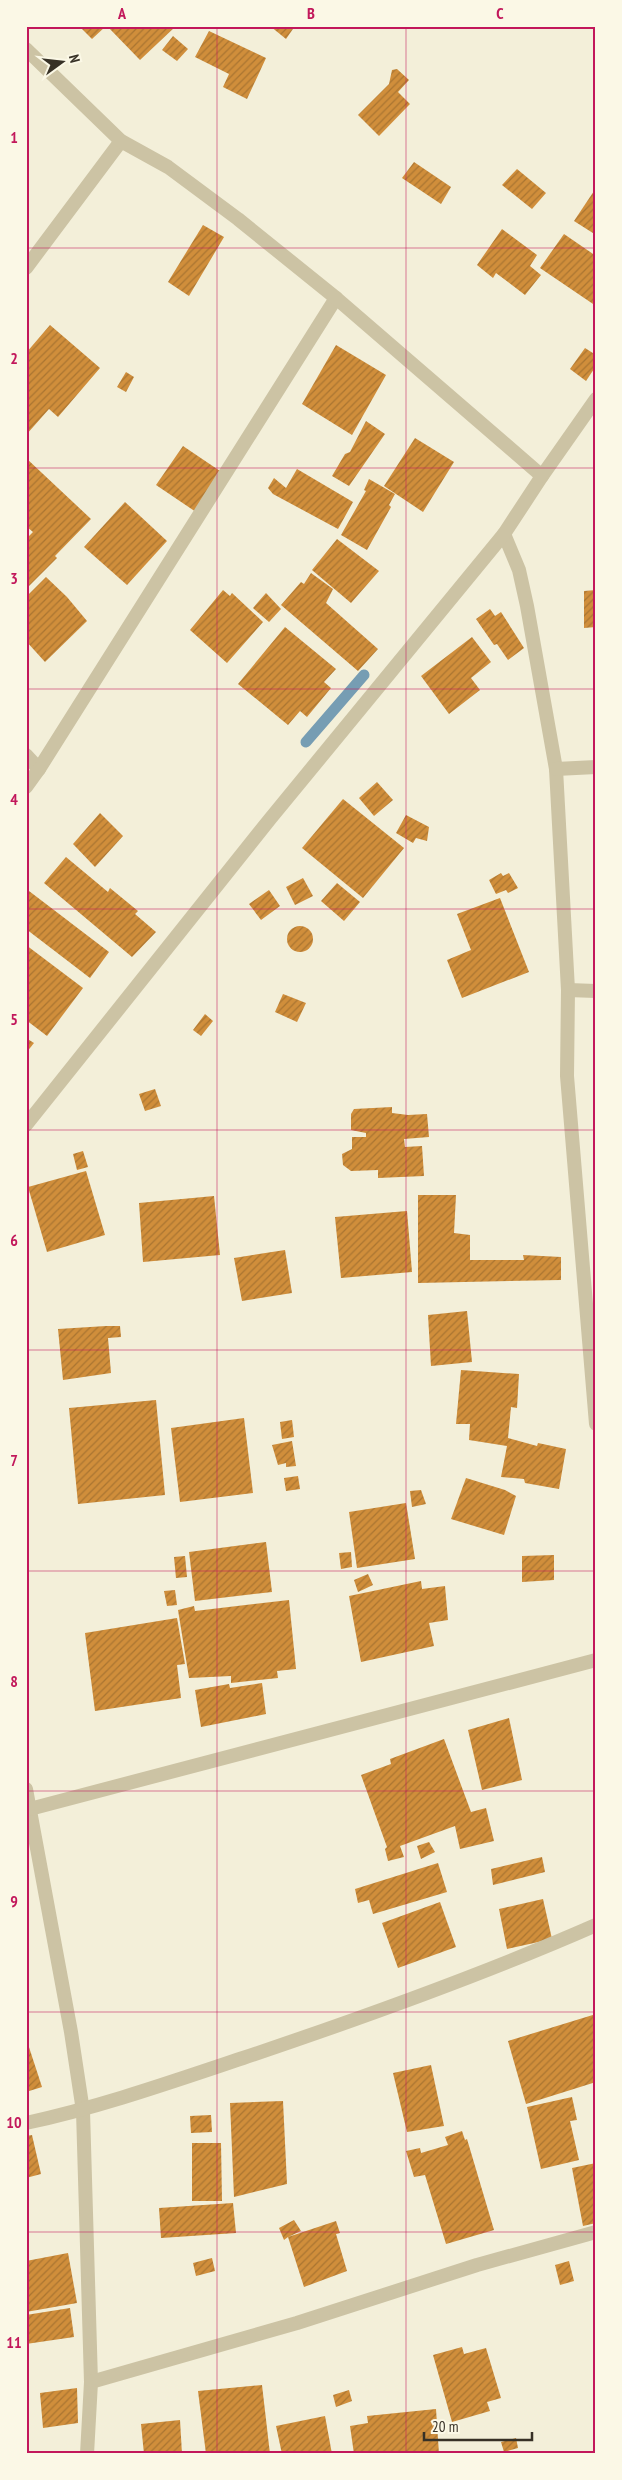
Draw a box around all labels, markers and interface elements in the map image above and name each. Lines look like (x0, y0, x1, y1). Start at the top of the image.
text: A (117, 3, 127, 23)
text: B (307, 3, 315, 23)
text: C (496, 3, 504, 23)
north arrow (38, 38, 88, 88)
text: N (65, 53, 84, 65)
text: 1 (10, 127, 18, 147)
text: 2 (10, 348, 18, 368)
text: 3 (10, 568, 18, 588)
text: 4 (10, 789, 18, 809)
text: 5 (10, 1009, 18, 1029)
text: 6 (10, 1230, 18, 1250)
text: 7 (10, 1450, 18, 1470)
text: 8 (10, 1671, 18, 1691)
text: 9 (10, 1891, 18, 1911)
text: 10 (6, 2112, 22, 2132)
text: 11 (6, 2332, 22, 2352)
scale bar (424, 2410, 532, 2442)
text: 20 m (432, 2417, 458, 2436)

